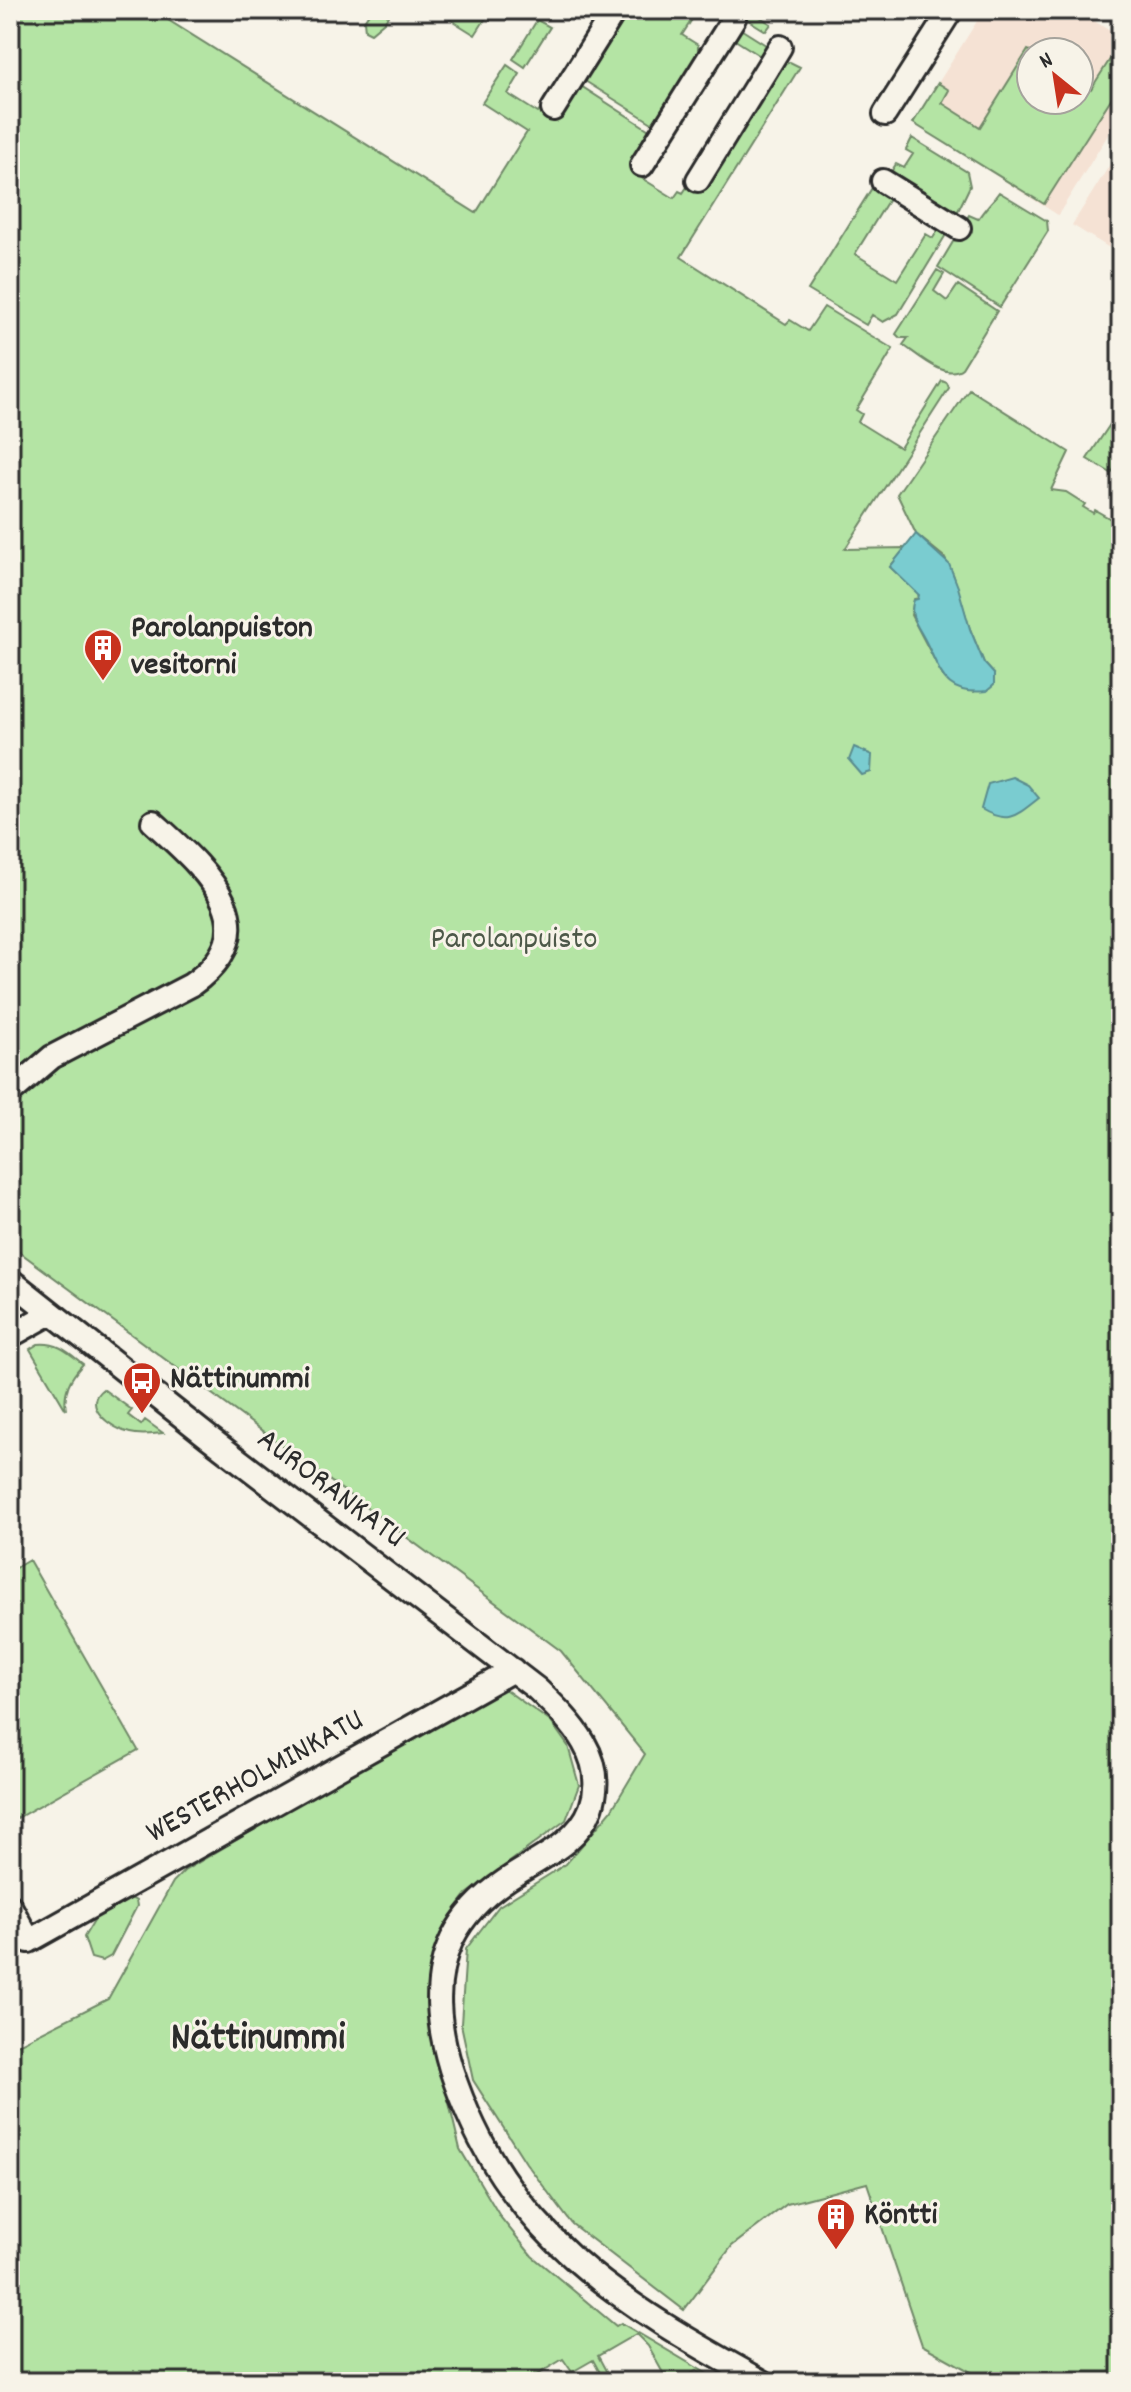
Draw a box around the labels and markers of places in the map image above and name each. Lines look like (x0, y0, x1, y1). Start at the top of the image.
place label: Parolanpuiston vesitorni (131, 607, 313, 690)
building icon: Parolanpuiston vesitorni (82, 627, 124, 682)
place label: Nättinummi (170, 1358, 310, 1404)
bus stop icon: Nättinummi (121, 1360, 163, 1415)
place label: Köntti (864, 2194, 937, 2240)
building icon: Köntti (815, 2196, 857, 2251)

